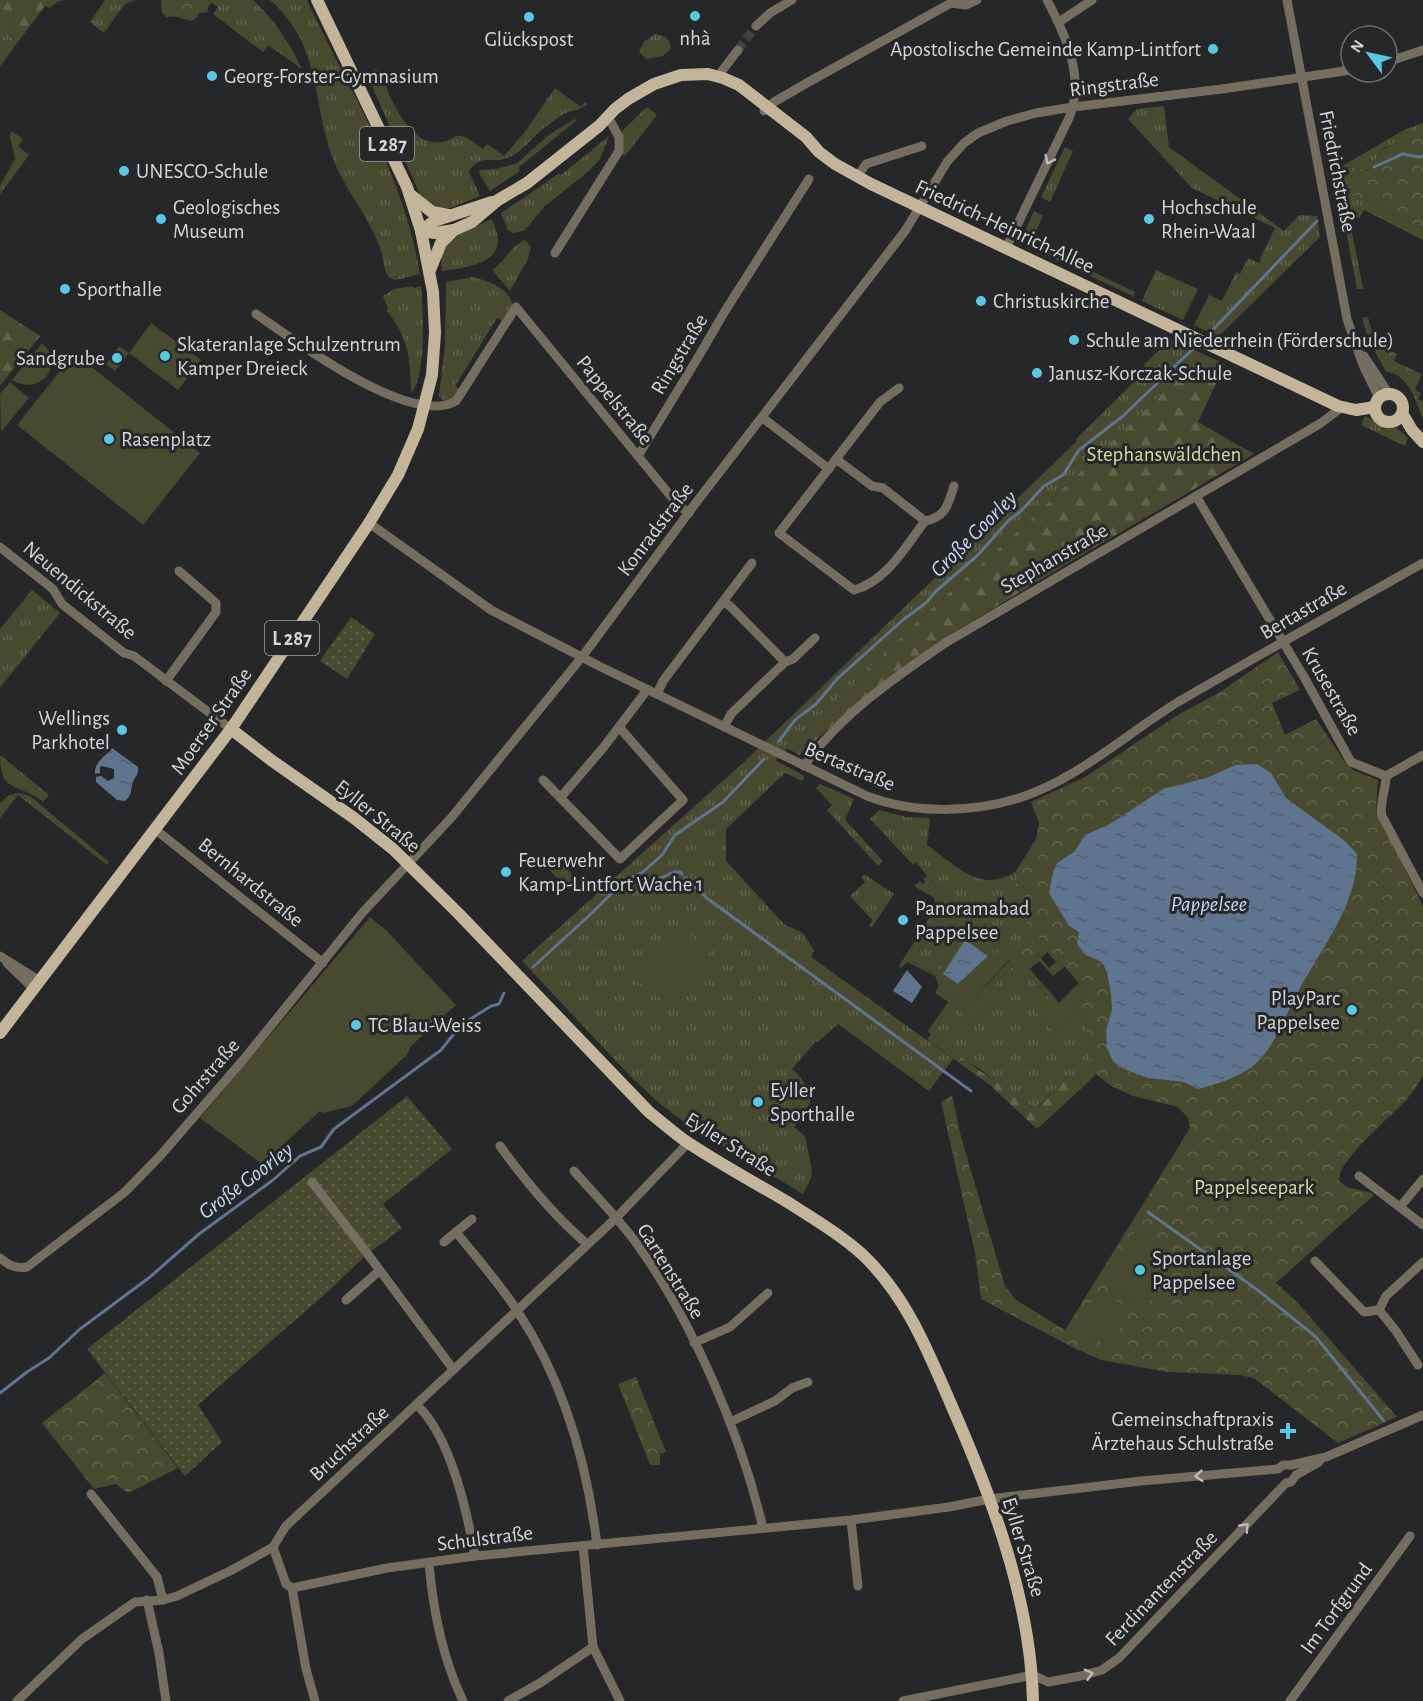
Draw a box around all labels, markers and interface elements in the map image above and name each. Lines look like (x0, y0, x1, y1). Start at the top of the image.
marker: nhà (688, 9, 702, 23)
marker: Glückspost (522, 10, 536, 24)
north arrow (1339, 24, 1399, 84)
place label: nhà (679, 28, 711, 49)
place label: Glückspost (484, 29, 574, 50)
text: N (1348, 37, 1367, 55)
place label: Apostolische Gemeinde Kamp-Lintfort (890, 39, 1201, 60)
marker: Apostolische Gemeinde Kamp-Lintfort (1206, 42, 1220, 56)
place label: Georg-Forster-Gymnasium (224, 66, 439, 87)
marker: Georg-Forster-Gymnasium (205, 69, 219, 83)
street label: Ringstraße (1068, 69, 1160, 100)
street label: Friedrichstraße (1315, 108, 1360, 234)
road number: L 287 (360, 127, 414, 161)
one-way arrow (1044, 153, 1056, 164)
place label: UNESCO-Schule (136, 161, 268, 182)
marker: UNESCO-Schule (117, 164, 131, 178)
street label: Friedrich-Heinrich-Allee (912, 176, 1098, 277)
place label: Geologisches Museum (173, 197, 280, 242)
place label: Hochschule Rhein-Waal (1161, 197, 1257, 242)
marker: Geologisches Museum (154, 212, 168, 226)
marker: Hochschule Rhein-Waal (1142, 212, 1156, 226)
place label: Sporthalle (77, 279, 162, 300)
marker: Sporthalle (58, 282, 72, 296)
place label: Christuskirche (993, 291, 1110, 312)
marker: Christuskirche (974, 294, 988, 308)
street label: Ringstraße (647, 310, 712, 398)
place label: Schule am Niederrhein (Förderschule) (1086, 330, 1394, 351)
marker: Schule am Niederrhein (Förderschule) (1067, 333, 1081, 347)
place label: Skateranlage Schulzentrum Kamper Dreieck (177, 334, 401, 379)
place label: Sandgrube (16, 348, 105, 369)
marker: Skateranlage Schulzentrum Kamper Dreieck (158, 349, 172, 363)
marker: Sandgrube (110, 351, 124, 365)
street label: Pappelstraße (572, 352, 657, 449)
place label: Janusz-Korczak-Schule (1049, 363, 1232, 384)
marker: Janusz-Korczak-Schule (1030, 366, 1044, 380)
place label: Rasenplatz (121, 429, 211, 450)
marker: Rasenplatz (102, 432, 116, 446)
park label: Stephanswäldchen (1087, 444, 1241, 465)
street label: Konradstraße (614, 479, 697, 580)
water label: Große Goorley (926, 486, 1021, 581)
street label: Stephanstraße (997, 519, 1111, 598)
street label: Neuendickstraße (19, 537, 140, 644)
street label: Bertastraße (1256, 577, 1350, 644)
road number: L 287 (265, 621, 319, 655)
street label: Krusestraße (1298, 643, 1365, 739)
street label: Moerser Straße (167, 664, 256, 778)
place label: Wellings Parkhotel (31, 708, 110, 753)
marker: Wellings Parkhotel (115, 723, 129, 737)
street label: Bertastraße (802, 738, 898, 795)
street label: Eyller Straße (331, 776, 424, 857)
street label: Bernhardstraße (194, 834, 307, 931)
place label: Feuerwehr Kamp-Lintfort Wache 1 (518, 850, 703, 895)
marker: Feuerwehr Kamp-Lintfort Wache 1 (499, 865, 513, 879)
water label: Pappelsee (1171, 893, 1247, 916)
place label: Panoramabad Pappelsee (915, 898, 1030, 943)
marker: Panoramabad Pappelsee (896, 913, 910, 927)
place label: PlayParc Pappelsee (1257, 988, 1340, 1033)
marker: PlayParc Pappelsee (1345, 1003, 1359, 1017)
place label: TC Blau-Weiss (368, 1015, 482, 1036)
marker: TC Blau-Weiss (349, 1018, 363, 1032)
street label: Gohrstraße (167, 1035, 243, 1118)
place label: Eyller Sporthalle (770, 1080, 855, 1125)
marker: Eyller Sporthalle (751, 1095, 765, 1109)
street label: Eyller Straße (682, 1108, 780, 1181)
water label: Große Goorley (194, 1138, 297, 1223)
park label: Pappelseepark (1194, 1177, 1314, 1198)
street label: Gartenstraße (633, 1220, 708, 1322)
place label: Sportanlage Pappelsee (1152, 1248, 1251, 1293)
marker: Sportanlage Pappelsee (1133, 1263, 1147, 1277)
street label: Bruchstraße (306, 1402, 393, 1485)
place label: Gemeinschaftpraxis Ärztehaus Schulstraße (1092, 1409, 1274, 1454)
marker: Gemeinschaftpraxis Ärztehaus Schulstraße (1279, 1422, 1297, 1440)
one-way arrow (1194, 1469, 1203, 1482)
street label: Eyller Straße (998, 1495, 1049, 1599)
street label: Schulstraße (436, 1522, 534, 1555)
one-way arrow (1237, 1524, 1248, 1535)
street label: Ferdinantenstraße (1101, 1527, 1221, 1650)
street label: Im Torfgrund (1297, 1559, 1376, 1658)
one-way arrow (1083, 1669, 1094, 1681)

